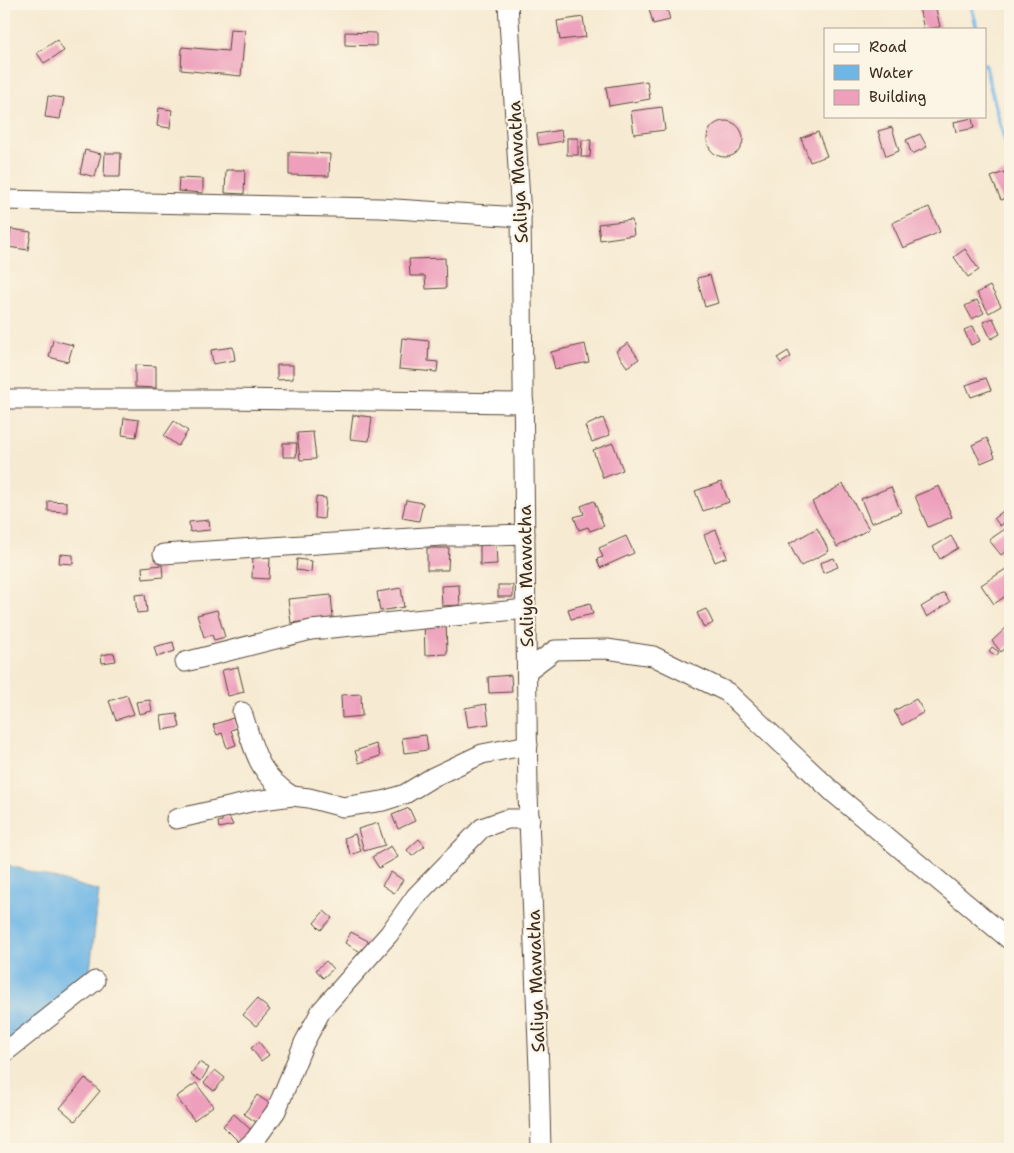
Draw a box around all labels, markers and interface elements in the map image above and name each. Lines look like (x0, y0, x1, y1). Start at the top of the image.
legend (824, 28, 986, 118)
text: Road (869, 37, 907, 57)
text: Water (869, 63, 913, 83)
text: Building (869, 87, 926, 107)
street label: Saliya Mawatha (502, 100, 534, 244)
street label: Saliya Mawatha (513, 504, 539, 648)
street label: Saliya Mawatha (522, 909, 550, 1053)

